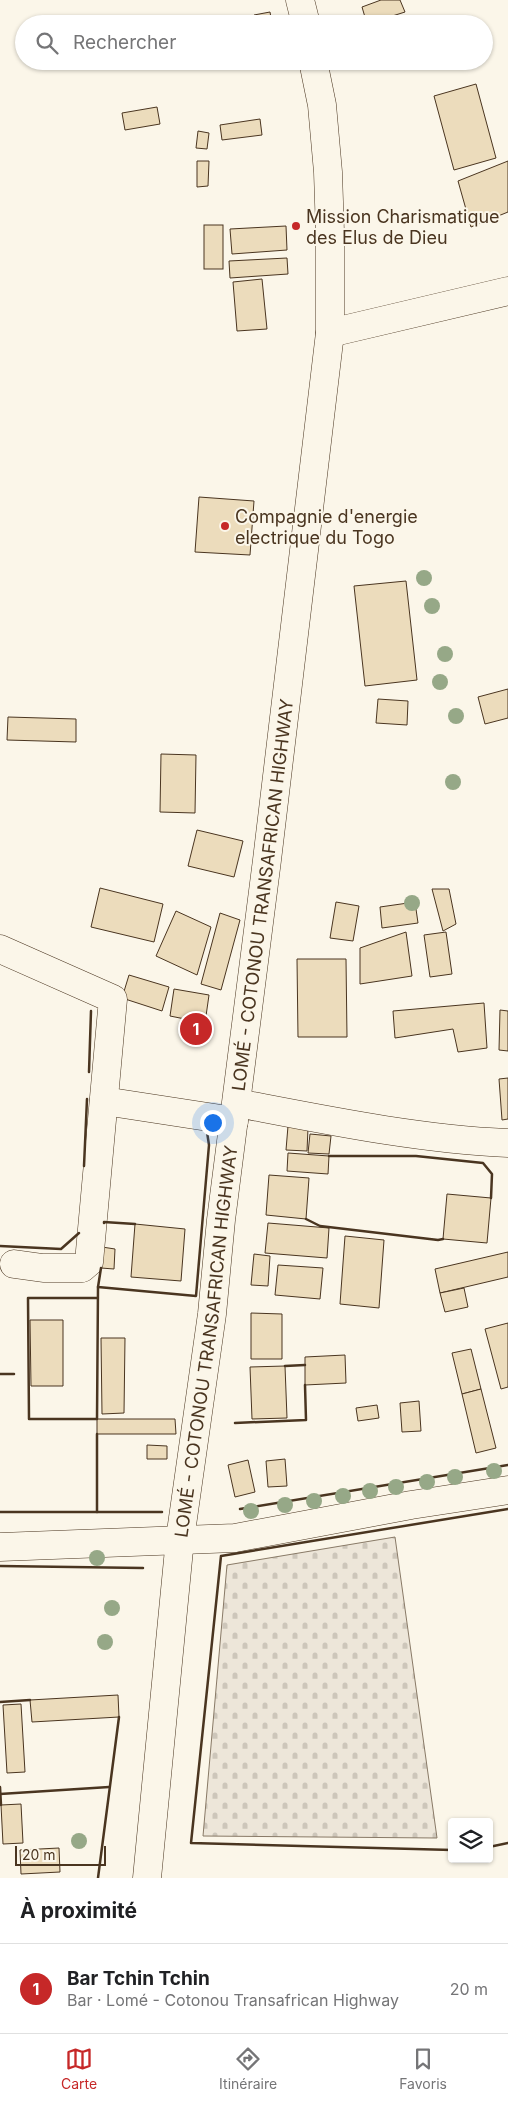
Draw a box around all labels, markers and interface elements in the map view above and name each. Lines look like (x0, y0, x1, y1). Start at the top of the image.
search box (15, 15, 493, 70)
icon: search (33, 29, 61, 57)
text: Rechercher (73, 31, 176, 54)
place label: Mission Charismatique des Elus de Dieu (306, 206, 500, 248)
marker: Mission Charismatique des Elus de Dieu (290, 220, 302, 232)
place label: Compagnie d'energie electrique du Togo (235, 506, 418, 548)
marker: Compagnie d'energie electrique du Togo (219, 520, 231, 532)
street label: LOMÉ - COTONOU TRANSAFRICAN HIGHWAY (227, 698, 297, 1092)
pin: 1 (180, 1010, 212, 1048)
your location (200, 1110, 226, 1136)
street label: LOMÉ - COTONOU TRANSAFRICAN HIGHWAY (170, 1144, 241, 1539)
map controls (448, 1818, 493, 1863)
button: layers (448, 1818, 493, 1863)
scale bar (15, 1843, 106, 1866)
text: 20 m (22, 1846, 56, 1863)
text: À proximité (20, 1898, 137, 1923)
text: Bar Tchin Tchin (67, 1967, 210, 1990)
text: 1 (33, 1979, 39, 1999)
text: 20 m (450, 1979, 488, 1999)
text: Bar · Lomé - Cotonou Transafrican Highway (67, 1990, 399, 2010)
tab: Carte (61, 2045, 97, 2092)
tab: Itinéraire (219, 2045, 277, 2092)
tab: Favoris (399, 2045, 447, 2092)

